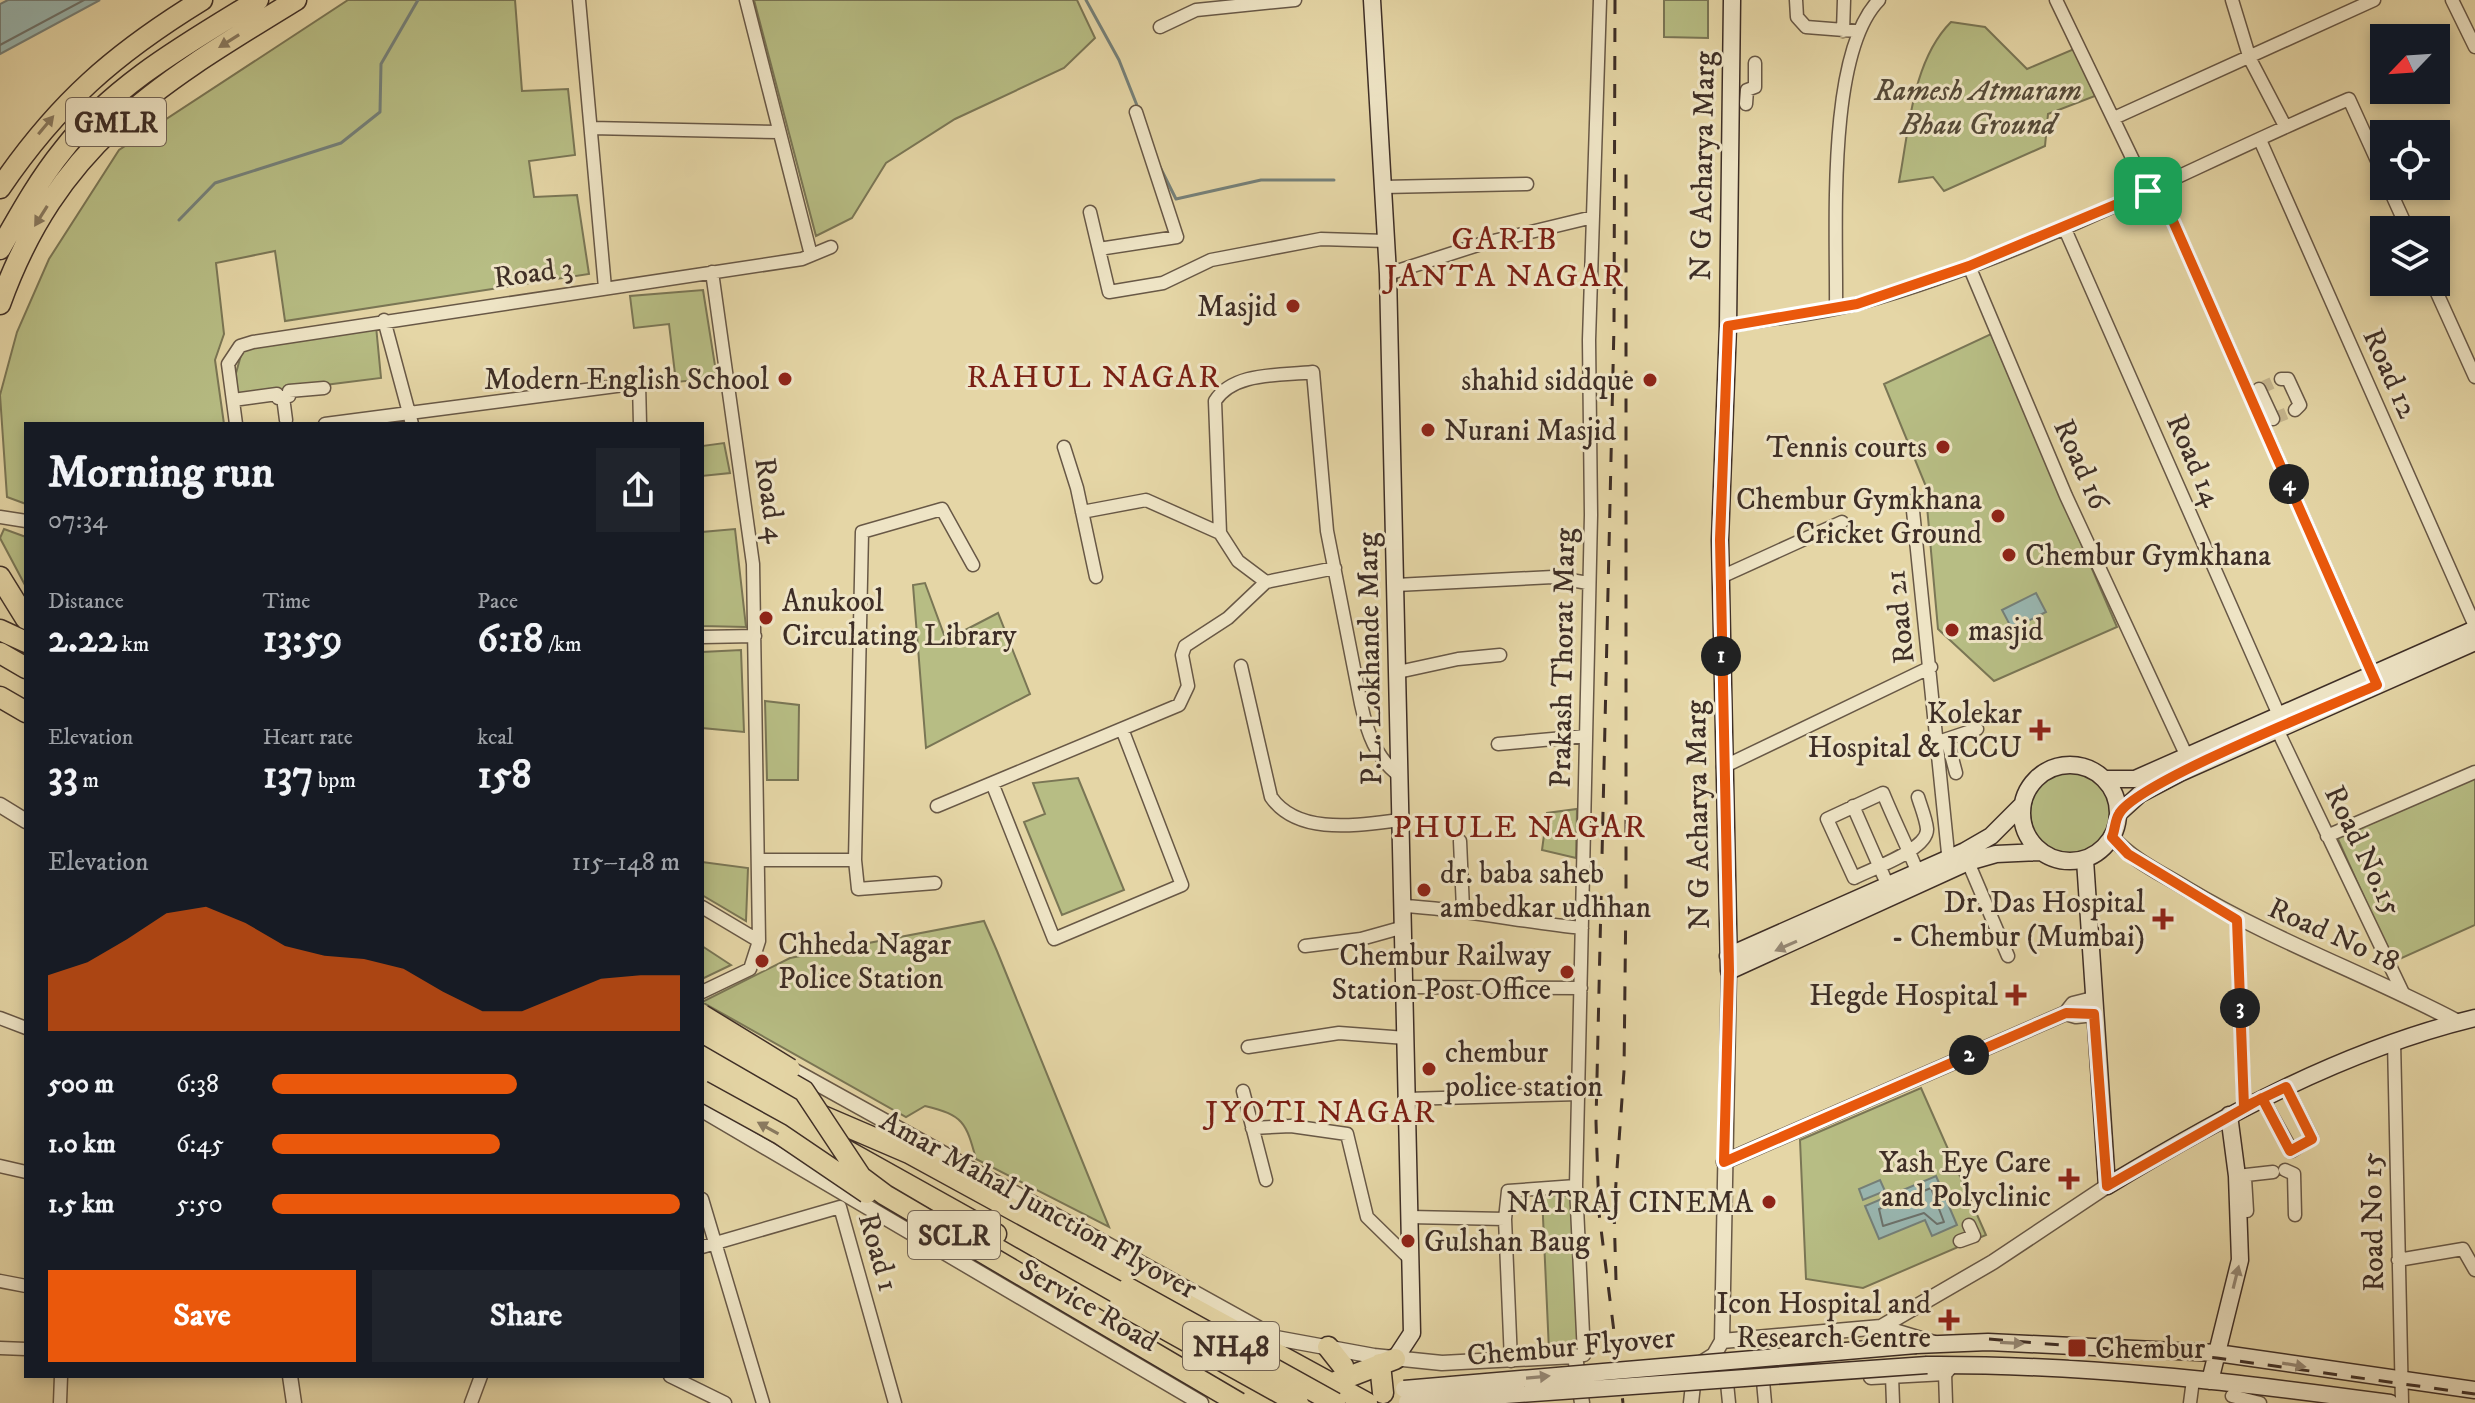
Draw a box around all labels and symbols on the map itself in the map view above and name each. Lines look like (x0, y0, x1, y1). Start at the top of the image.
north arrow (2370, 24, 2450, 104)
one-way arrow (218, 34, 240, 48)
street label: N G Acharya Marg (1683, 51, 1724, 281)
park label: Ramesh Atmaram Bhau Ground (1873, 73, 2082, 144)
road number: GMLR (66, 98, 166, 146)
one-way arrow (37, 116, 54, 136)
pin (2114, 157, 2182, 225)
one-way arrow (34, 205, 48, 227)
district label: GARIB JANTA NAGAR (1381, 220, 1626, 297)
street label: Road 3 (491, 250, 575, 297)
place label: Masjid (1197, 289, 1277, 326)
marker: Masjid (1284, 297, 1302, 315)
street label: Road 12 (2354, 323, 2426, 424)
district label: RAHUL NAGAR (967, 358, 1221, 398)
place label: Modern English School (484, 362, 769, 399)
place label: shahid siddque (1461, 363, 1634, 400)
marker: Modern English School (776, 370, 794, 388)
marker: shahid siddque (1641, 371, 1659, 389)
street label: Road 14 (2157, 409, 2231, 513)
place label: Nurani Masjid (1444, 413, 1616, 450)
street label: Road 16 (2044, 414, 2117, 517)
marker: Nurani Masjid (1419, 421, 1437, 439)
place label: Tennis courts (1767, 430, 1927, 467)
marker: Tennis courts (1934, 438, 1952, 456)
street label: Road 4 (745, 455, 794, 546)
pin: 4 (2269, 464, 2309, 504)
place label: Chembur Gymkhana Cricket Ground (1736, 482, 1982, 553)
marker: Chembur Gymkhana Cricket Ground (1989, 507, 2007, 525)
street label: Prakash Thorat Marg (1543, 527, 1584, 788)
street label: P.L. Lokhande Marg (1350, 532, 1391, 786)
place label: Chembur Gymkhana (2025, 538, 2271, 575)
marker: Chembur Gymkhana (2000, 546, 2018, 564)
street label: Road 21 (1877, 568, 1924, 666)
place label: Anukool Circulating Library (782, 584, 1017, 655)
marker: Anukool Circulating Library (757, 609, 775, 627)
place label: masjid (1968, 613, 2043, 650)
marker: masjid (1943, 621, 1961, 639)
pin: 1 (1701, 636, 1741, 676)
place label: Kolekar Hospital & ICCU (1807, 696, 2022, 767)
street label: N G Acharya Marg (1678, 700, 1719, 930)
marker: Kolekar Hospital & ICCU (2029, 719, 2051, 741)
street label: Road No.15 (2315, 780, 2410, 922)
district label: PHULE NAGAR (1393, 808, 1647, 848)
place label: dr. baba saheb ambedkar udhhan (1440, 856, 1651, 927)
marker: dr. baba saheb ambedkar udhhan (1415, 881, 1433, 899)
place label: Dr. Das Hospital - Chembur (Mumbai) (1891, 885, 2145, 956)
street label: Road No 18 (2262, 890, 2405, 981)
marker: Dr. Das Hospital - Chembur (Mumbai) (2152, 908, 2174, 930)
place label: Chheda Nagar Police Station (778, 927, 951, 998)
place label: Chembur Railway Station Post Office (1331, 938, 1552, 1009)
one-way arrow (1774, 939, 1798, 953)
marker: Chheda Nagar Police Station (753, 952, 771, 970)
marker: Chembur Railway Station Post Office (1558, 963, 1576, 981)
place label: Hegde Hospital (1809, 978, 1998, 1015)
marker: Hegde Hospital (2005, 984, 2027, 1006)
pin: 3 (2220, 988, 2260, 1028)
place label: chembur police station (1444, 1035, 1603, 1106)
pin: 2 (1949, 1035, 1989, 1075)
marker: chembur police station (1420, 1060, 1438, 1078)
district label: JYOTI NAGAR (1202, 1093, 1437, 1133)
street label: Amar Mahal Junction Flyover (873, 1103, 1203, 1308)
one-way arrow (757, 1121, 780, 1135)
place label: Yash Eye Care and Polyclinic (1879, 1145, 2051, 1216)
street label: Road No 15 (2354, 1152, 2393, 1292)
marker: Yash Eye Care and Polyclinic (2058, 1168, 2080, 1190)
place label: NATRAJ CINEMA (1506, 1185, 1754, 1222)
marker: NATRAJ CINEMA (1760, 1193, 1778, 1211)
street label: Road 1 (849, 1209, 906, 1296)
road number: SCLR (908, 1211, 1000, 1259)
place label: Gulshan Baug (1424, 1224, 1590, 1261)
marker: Gulshan Baug (1399, 1232, 1417, 1250)
street label: Service Road (1012, 1252, 1164, 1361)
one-way arrow (2230, 1265, 2243, 1290)
place label: Icon Hospital and Research Centre (1716, 1286, 1931, 1357)
marker: Icon Hospital and Research Centre (1938, 1309, 1960, 1331)
street label: Chembur Flyover (1465, 1320, 1677, 1375)
road number: NH48 (1183, 1322, 1279, 1370)
place label: Chembur (2095, 1331, 2205, 1368)
one-way arrow (2000, 1337, 2025, 1350)
marker: Chembur (2066, 1337, 2088, 1359)
one-way arrow (2282, 1359, 2307, 1372)
one-way arrow (1526, 1370, 1551, 1383)

